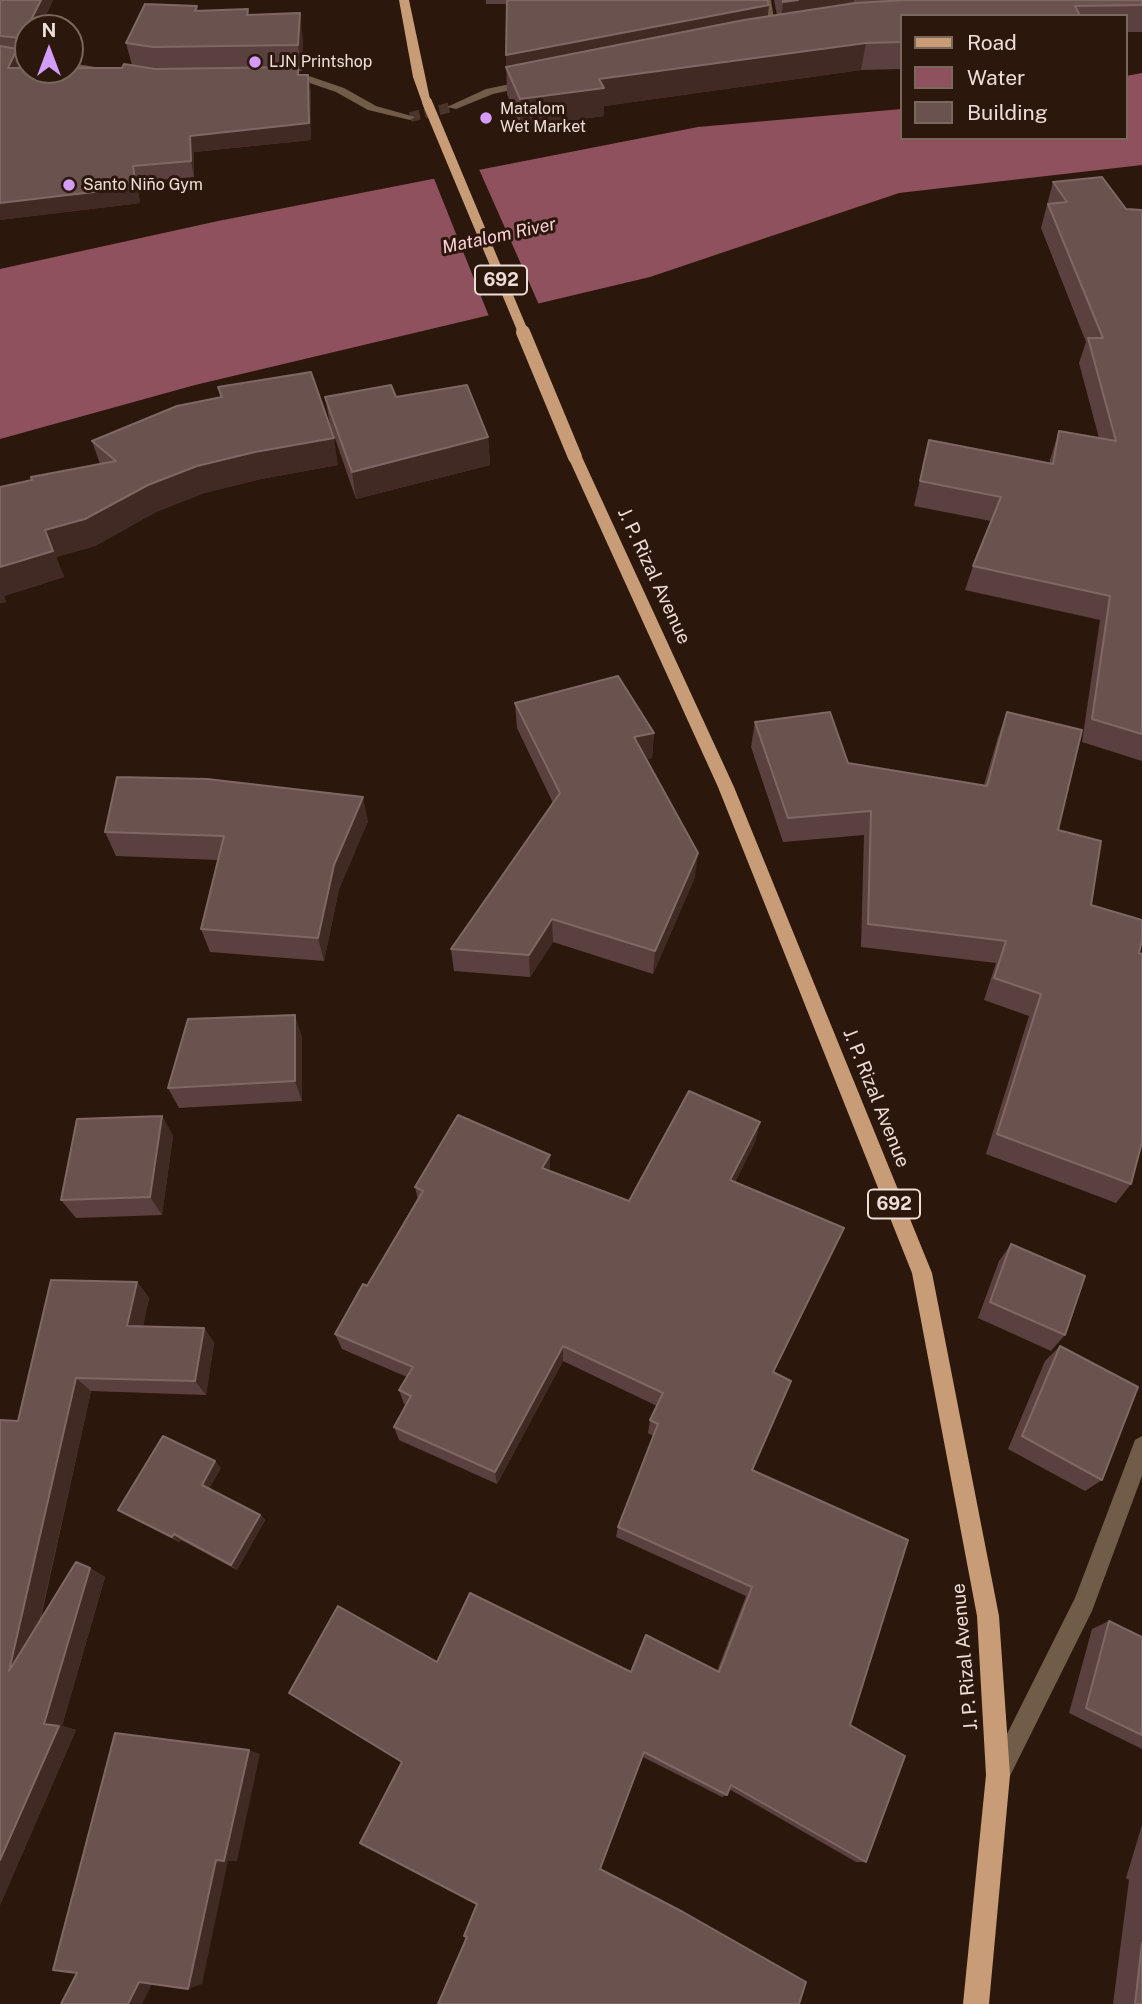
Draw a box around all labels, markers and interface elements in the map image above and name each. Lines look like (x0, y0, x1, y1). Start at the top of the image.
north arrow (14, 14, 84, 84)
legend (900, 14, 1128, 140)
text: N (42, 19, 56, 41)
text: Road (967, 30, 1017, 55)
place label: LJN Printshop (269, 52, 372, 72)
marker: LJN Printshop (247, 54, 263, 70)
text: Water (967, 65, 1025, 90)
place label: Matalom Wet Market (500, 99, 586, 137)
text: Building (967, 100, 1048, 125)
marker: Matalom Wet Market (478, 110, 494, 126)
place label: Santo Niño Gym (83, 175, 203, 195)
marker: Santo Niño Gym (61, 177, 77, 193)
water label: Matalom River (440, 213, 558, 259)
road number: 692 (475, 266, 527, 294)
street label: J. P. Rizal Avenue (612, 504, 696, 648)
street label: J. P. Rizal Avenue (838, 1025, 914, 1171)
road number: 692 (868, 1190, 920, 1218)
street label: J. P. Rizal Avenue (947, 1582, 983, 1732)

